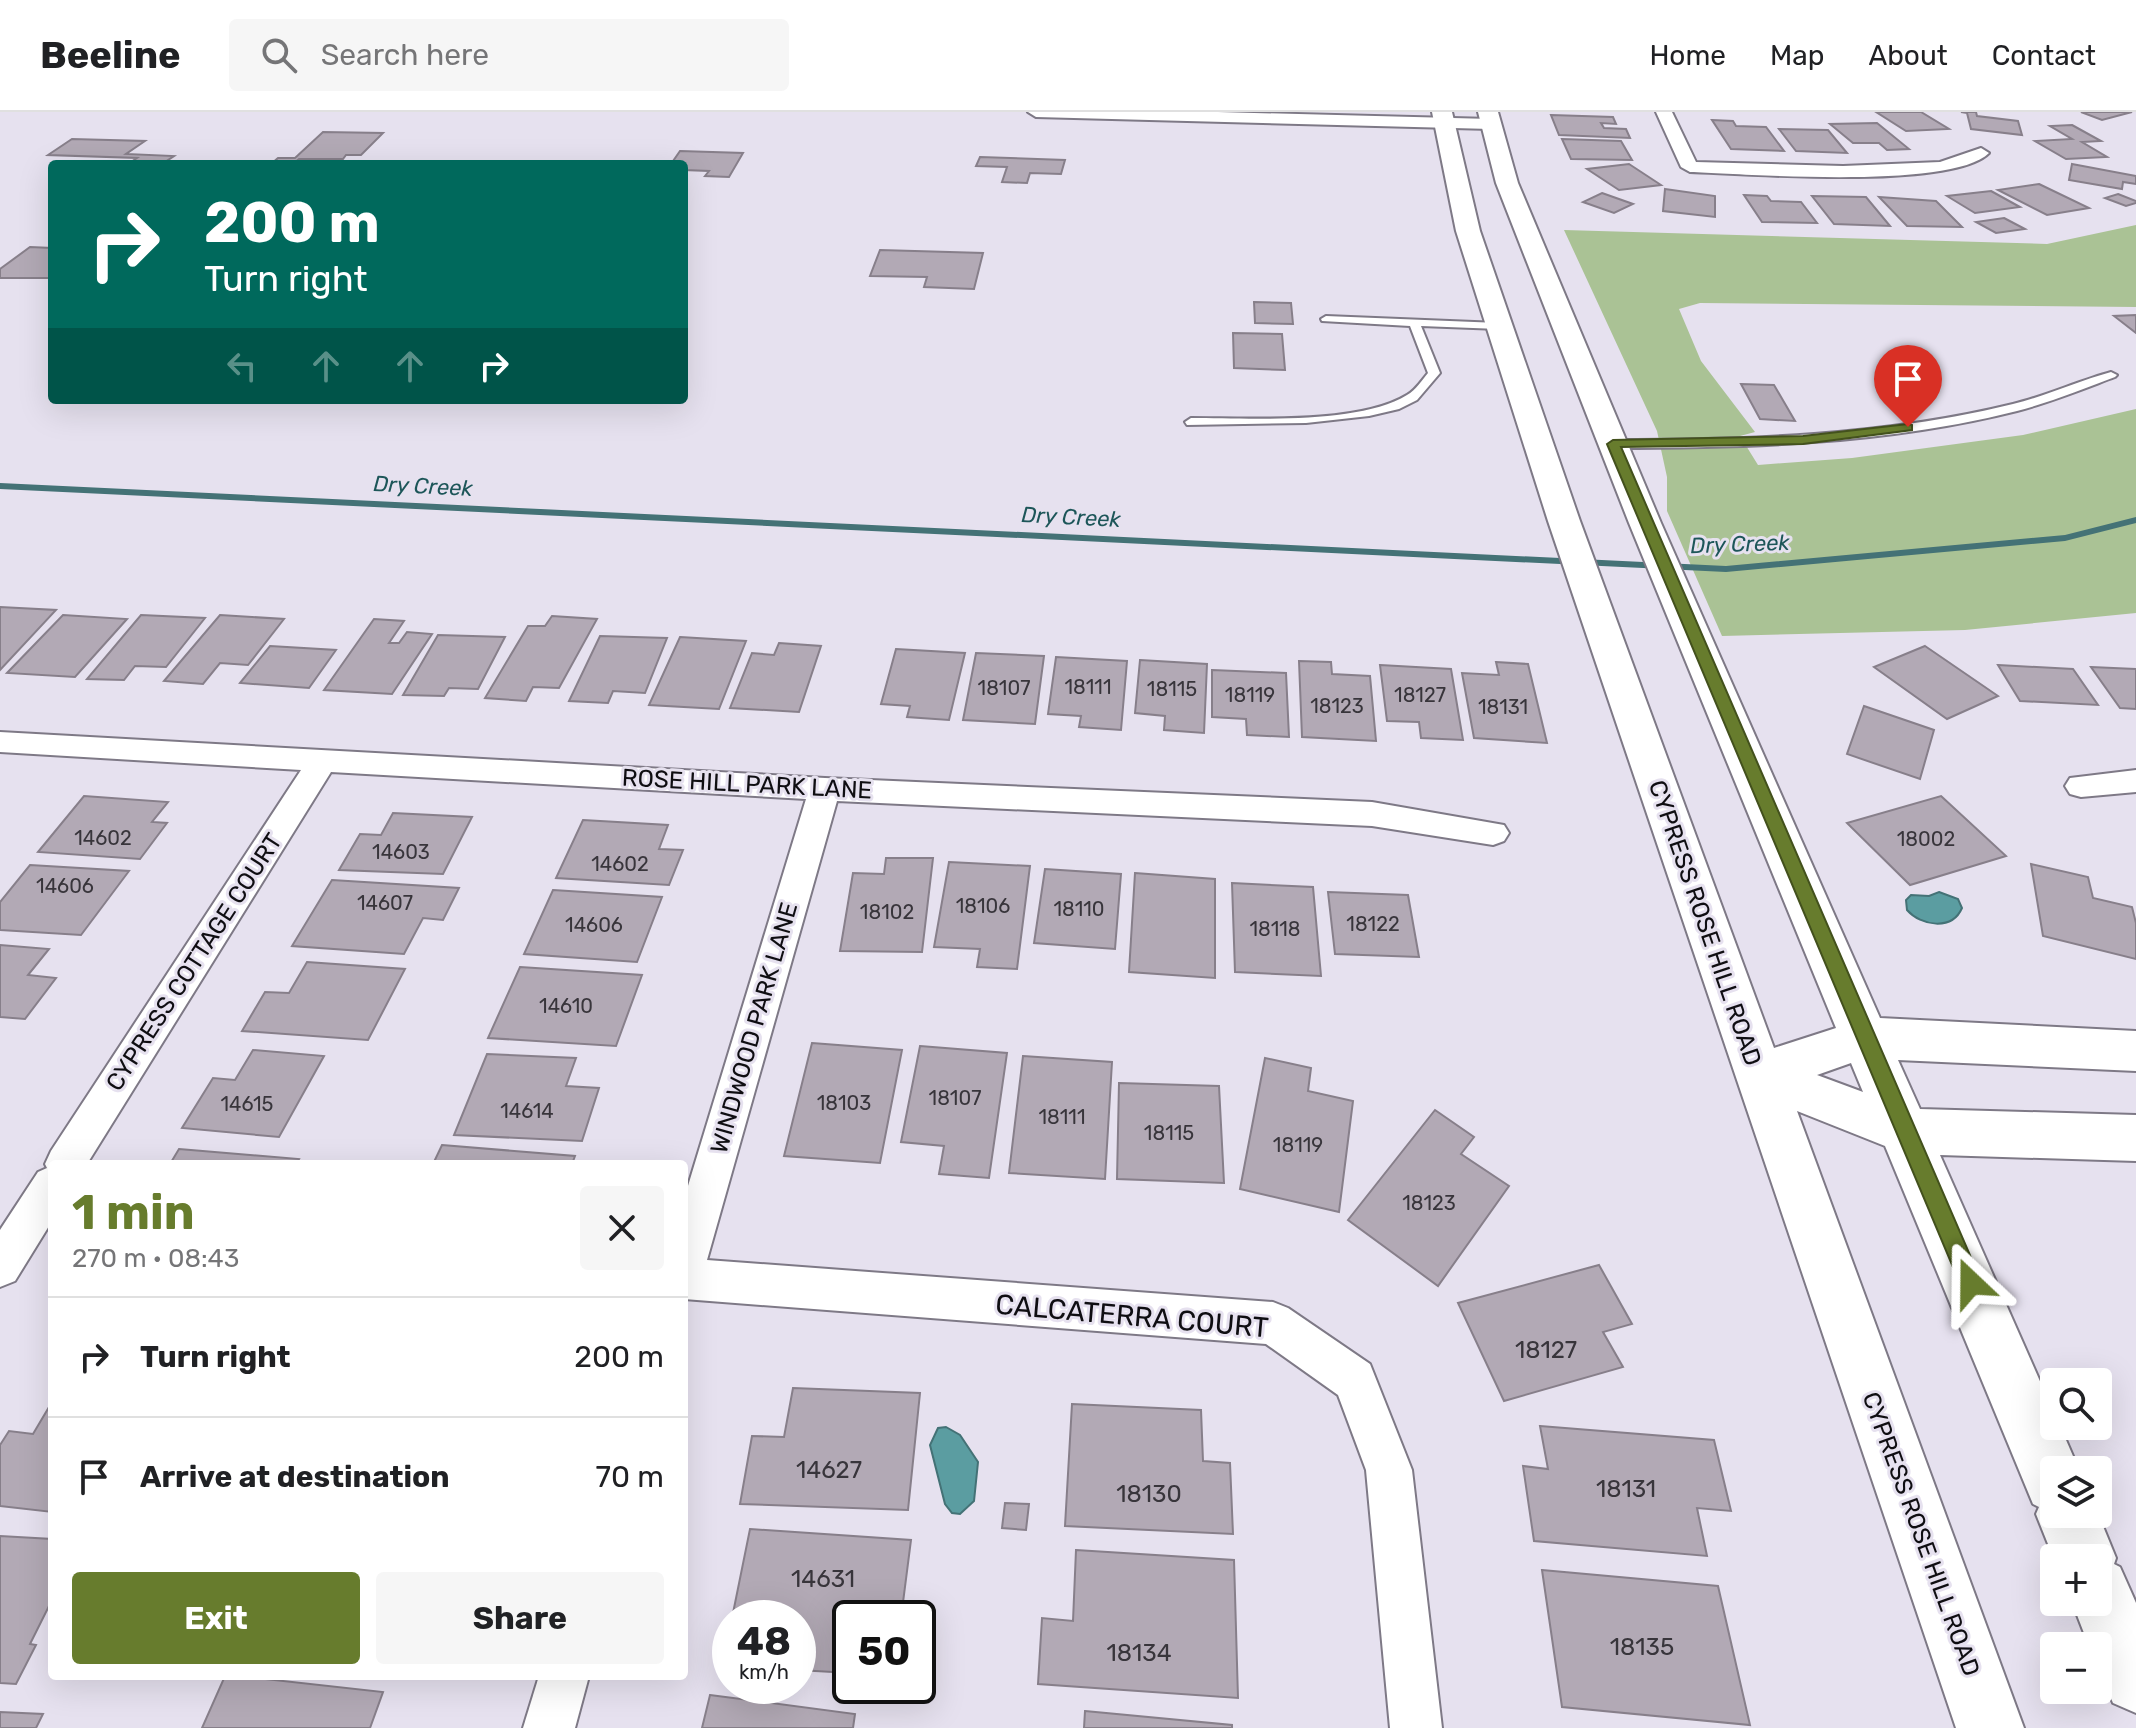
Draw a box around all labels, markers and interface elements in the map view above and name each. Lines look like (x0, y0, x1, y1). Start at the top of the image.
search box (229, 19, 789, 91)
text: Beeline (40, 32, 181, 78)
icon: search (257, 33, 301, 77)
text: Search here (321, 37, 489, 73)
text: Home (1649, 39, 1726, 72)
text: Map (1770, 39, 1824, 72)
text: About (1868, 39, 1948, 72)
text: Contact (1992, 39, 2096, 72)
text: 200 m (204, 190, 380, 256)
icon: right (72, 192, 176, 296)
text: Turn right (204, 257, 368, 300)
icon: left (220, 344, 264, 388)
icon: ahead (304, 344, 348, 388)
icon: ahead (388, 344, 432, 388)
icon: right (472, 344, 516, 388)
pin (1874, 345, 1942, 427)
icon: arrive (1886, 357, 1930, 401)
water label: Dry Creek (373, 470, 474, 502)
water label: Dry Creek (1021, 501, 1122, 533)
water label: Dry Creek (1690, 529, 1791, 559)
house number: 18111 (1065, 675, 1111, 699)
house number: 18107 (978, 676, 1030, 700)
house number: 18115 (1147, 677, 1197, 701)
house number: 18119 (1225, 683, 1275, 707)
house number: 18127 (1394, 683, 1446, 707)
house number: 18123 (1310, 694, 1364, 718)
house number: 18131 (1478, 695, 1528, 719)
street label: ROSE HILL PARK LANE (621, 763, 873, 805)
street label: CYPRESS ROSE HILL ROAD (1643, 777, 1767, 1069)
house number: 14602 (74, 826, 132, 850)
house number: 18002 (1897, 827, 1955, 851)
street label: CYPRESS COTTAGE COURT (100, 828, 288, 1096)
house number: 14603 (372, 840, 430, 864)
house number: 14602 (591, 852, 649, 876)
house number: 14606 (36, 874, 94, 898)
house number: 14607 (357, 891, 413, 915)
house number: 18106 (956, 894, 1010, 918)
house number: 18110 (1053, 897, 1105, 921)
street label: WINDWOOD PARK LANE (705, 899, 803, 1157)
house number: 18102 (860, 900, 914, 924)
house number: 18122 (1346, 912, 1400, 936)
house number: 14606 (565, 913, 623, 937)
house number: 18118 (1249, 917, 1301, 941)
house number: 14610 (539, 994, 593, 1018)
house number: 18107 (929, 1086, 981, 1110)
house number: 18103 (817, 1091, 871, 1115)
house number: 14615 (220, 1092, 274, 1116)
house number: 14614 (500, 1099, 554, 1123)
house number: 18111 (1039, 1105, 1085, 1129)
house number: 18115 (1144, 1121, 1194, 1145)
house number: 18119 (1273, 1133, 1323, 1157)
text: 1 min (72, 1184, 195, 1241)
button: close (580, 1186, 664, 1270)
house number: 18123 (1402, 1191, 1456, 1215)
position arrow (1929, 1241, 2013, 1325)
text: 270 m · 08:43 (72, 1243, 239, 1274)
street label: CALCATERRA COURT (994, 1288, 1270, 1344)
icon: right (72, 1335, 116, 1379)
house number: 18127 (1515, 1336, 1577, 1364)
text: Turn right (140, 1339, 291, 1375)
text: 200 m (574, 1339, 664, 1375)
map controls (2040, 1368, 2112, 1704)
button: search (2040, 1368, 2112, 1440)
street label: CYPRESS ROSE HILL ROAD (1857, 1388, 1985, 1680)
icon: arrive (72, 1455, 116, 1499)
house number: 14627 (796, 1456, 862, 1484)
button: layers (2040, 1456, 2112, 1528)
text: Arrive at destination (140, 1459, 450, 1495)
text: 70 m (596, 1459, 664, 1495)
house number: 18131 (1596, 1475, 1656, 1503)
house number: 18130 (1116, 1480, 1182, 1508)
button: + (2040, 1544, 2112, 1616)
house number: 14631 (791, 1565, 855, 1593)
button: Exit (72, 1572, 360, 1664)
button: Share (376, 1572, 664, 1664)
speed limit sign: 50 (832, 1600, 936, 1704)
text: 48 (737, 1618, 791, 1665)
button: − (2040, 1632, 2112, 1704)
house number: 18135 (1610, 1633, 1674, 1661)
house number: 18134 (1106, 1639, 1172, 1667)
text: km/h (739, 1660, 789, 1684)

